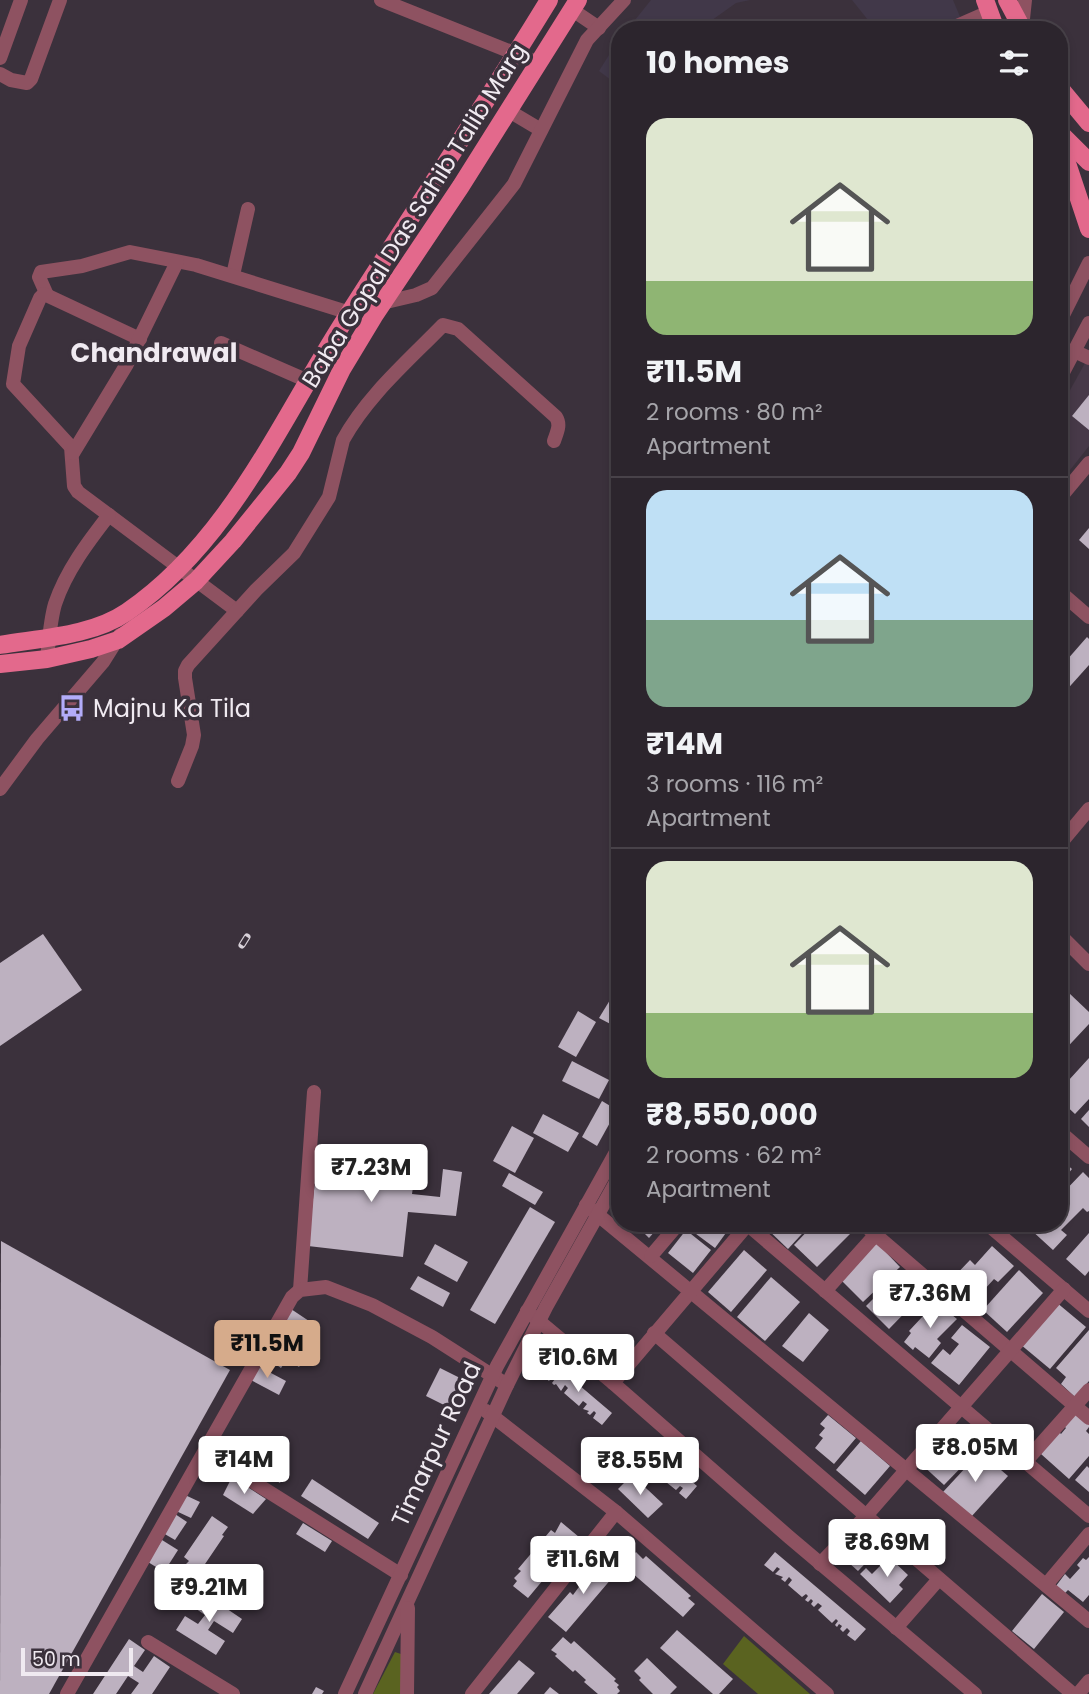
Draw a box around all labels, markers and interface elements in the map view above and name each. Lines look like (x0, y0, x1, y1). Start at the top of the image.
street label: Baba Gopal Das Sahib Talib Marg (294, 36, 534, 394)
text: 10 homes (646, 41, 790, 84)
icon: filters (995, 44, 1033, 82)
icon: home (777, 164, 903, 290)
district label: Chandrawal (71, 335, 237, 371)
text: ₹11.5M (646, 350, 742, 393)
text: 2 rooms · 80 m² (646, 396, 823, 428)
text: Apartment (646, 430, 771, 462)
icon: home (777, 536, 903, 662)
place label: Majnu Ka Tila (93, 692, 251, 725)
bus stop icon: Majnu Ka Tila (57, 693, 87, 723)
text: ₹14M (646, 722, 723, 765)
text: 3 rooms · 116 m² (646, 768, 823, 800)
text: Apartment (646, 802, 771, 834)
icon: home (777, 907, 903, 1033)
text: ₹8,550,000 (646, 1093, 818, 1136)
text: 2 rooms · 62 m² (646, 1139, 822, 1171)
pin: ₹7.23M (314, 1144, 428, 1204)
text: ₹7.23M (331, 1151, 411, 1183)
text: Apartment (646, 1173, 771, 1205)
pin: ₹7.36M (873, 1270, 987, 1330)
text: ₹7.36M (889, 1277, 971, 1309)
pin: ₹11.5M (210, 1320, 324, 1380)
text: ₹11.5M (230, 1327, 304, 1359)
pin: ₹10.6M (521, 1334, 635, 1394)
text: ₹10.6M (538, 1341, 618, 1373)
street label: Timarpur Road (383, 1356, 489, 1532)
pin: ₹8.05M (918, 1424, 1032, 1484)
text: ₹8.05M (932, 1431, 1018, 1463)
pin: ₹14M (203, 1436, 285, 1496)
pin: ₹8.55M (583, 1438, 697, 1497)
text: ₹14M (214, 1443, 274, 1475)
text: ₹8.55M (597, 1444, 683, 1476)
pin: ₹8.69M (830, 1520, 944, 1579)
text: ₹8.69M (844, 1526, 930, 1558)
pin: ₹11.6M (526, 1536, 640, 1596)
text: ₹11.6M (546, 1543, 620, 1575)
pin: ₹9.21M (152, 1564, 266, 1624)
text: ₹9.21M (170, 1571, 248, 1603)
scale bar (21, 1645, 133, 1677)
text: 50 m (32, 1646, 81, 1673)

